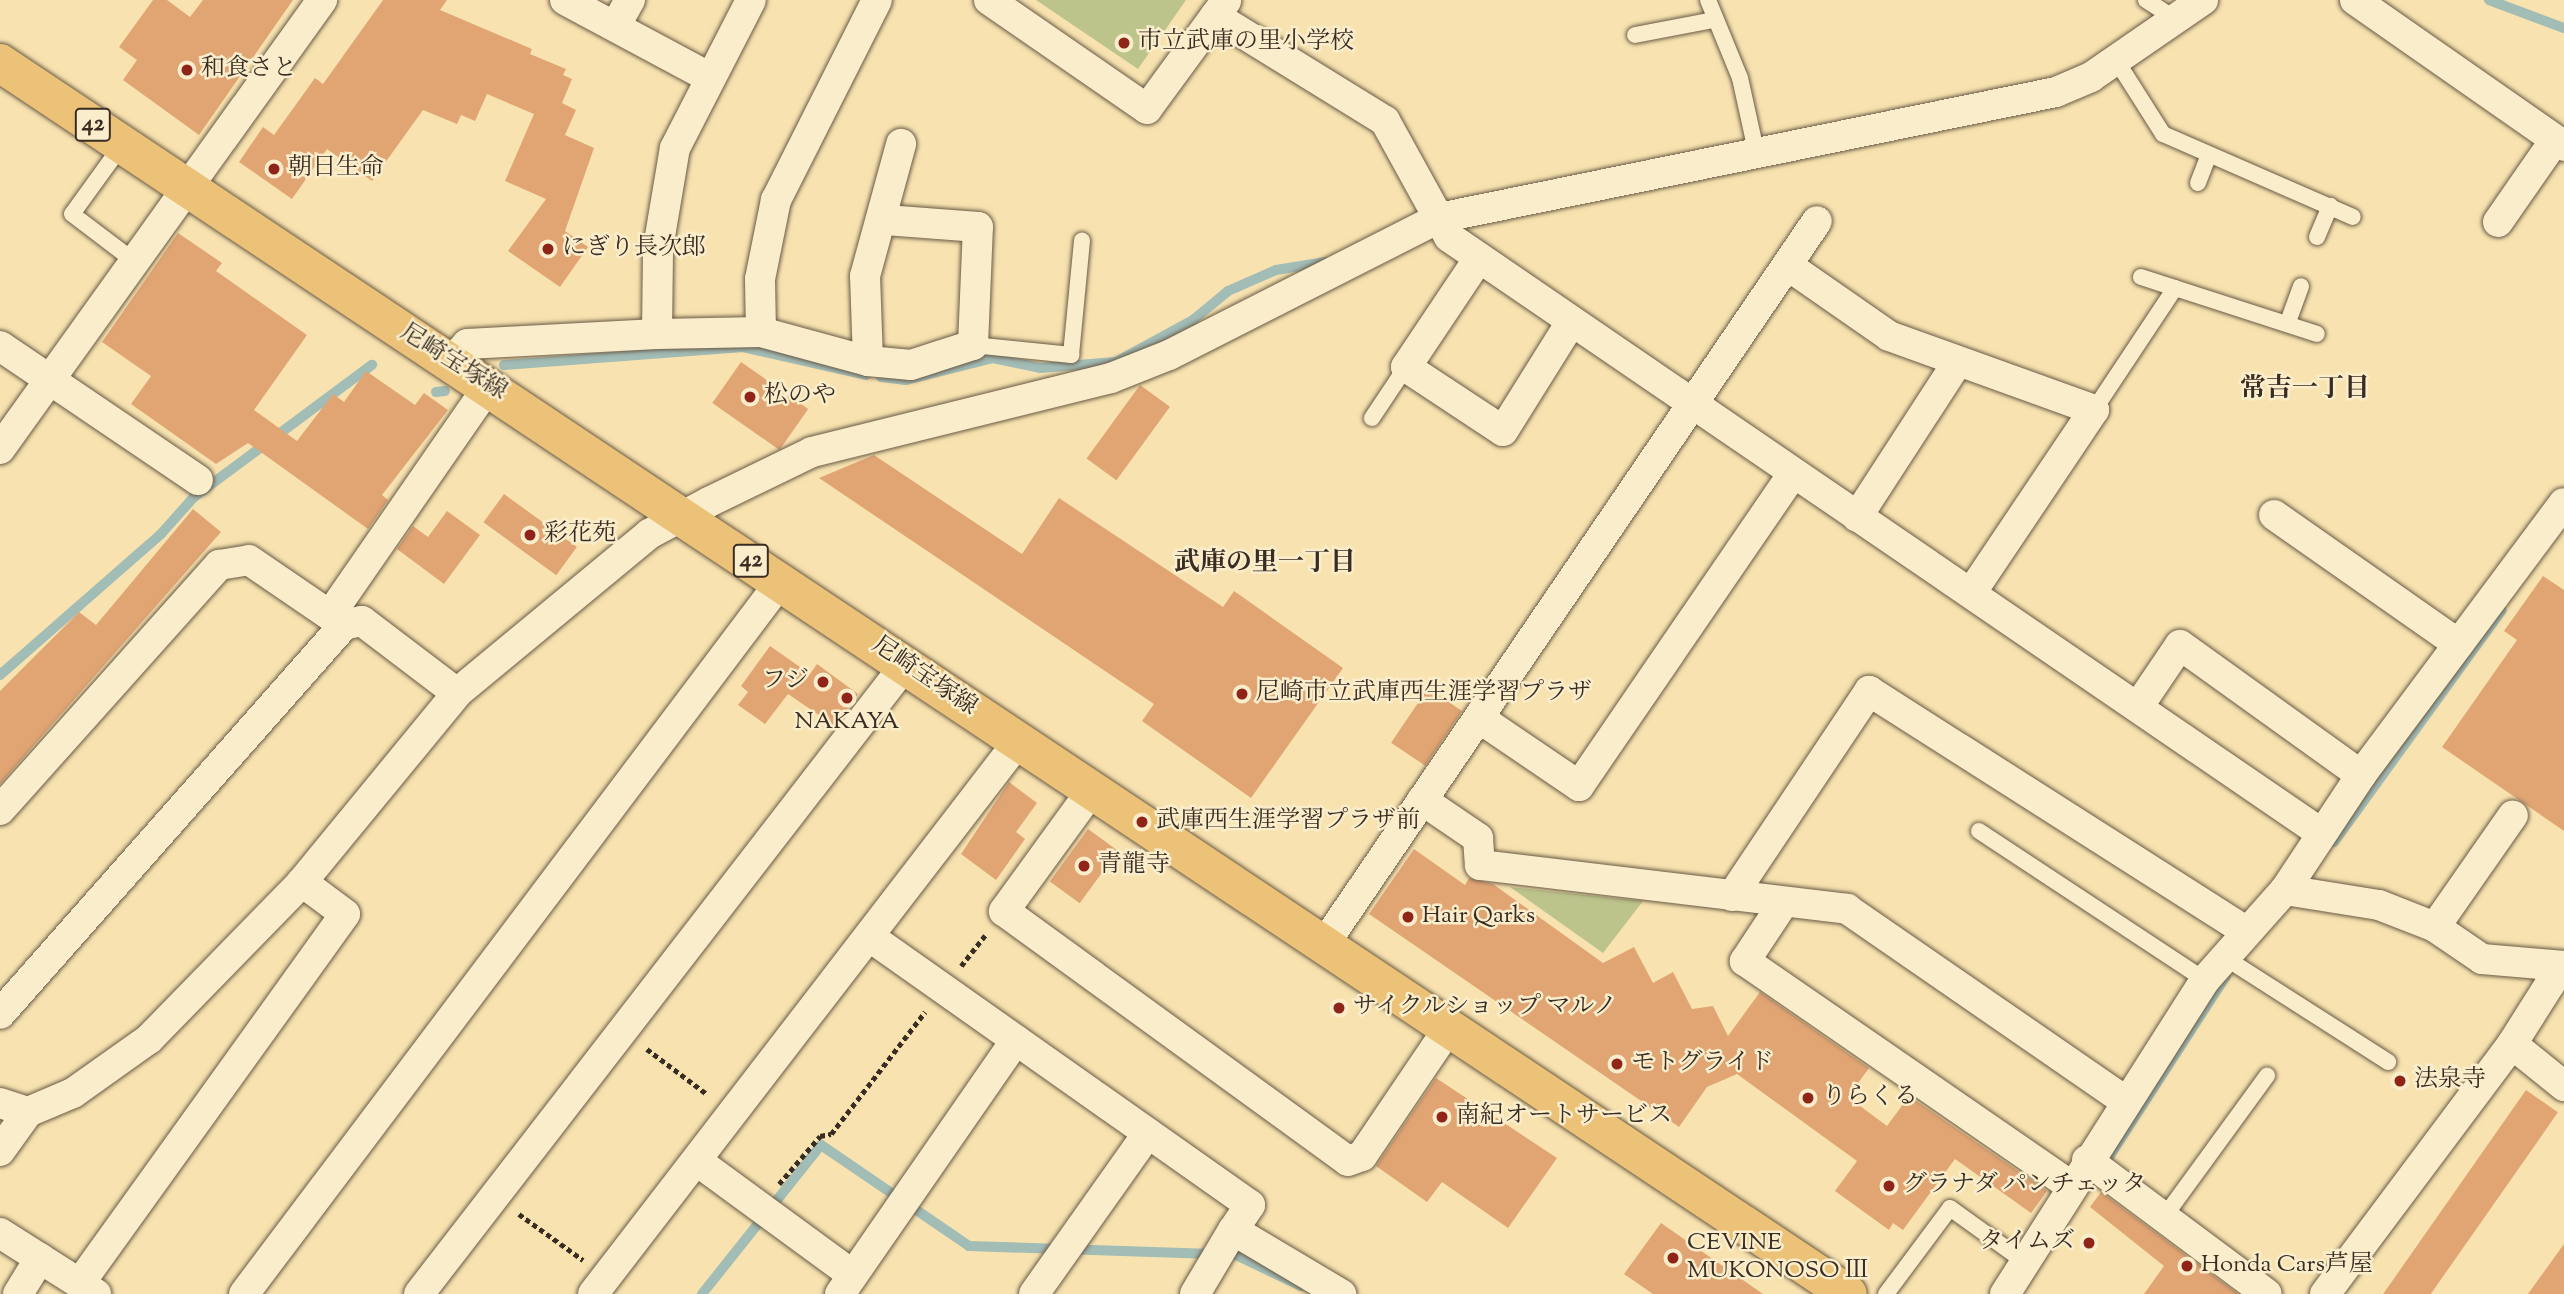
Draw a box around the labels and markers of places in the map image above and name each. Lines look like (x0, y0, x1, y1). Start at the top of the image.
place label: 市立武庫の里小学校 (1138, 29, 1354, 57)
marker: 市立武庫の里小学校 (1116, 35, 1132, 51)
place label: 和食さと (201, 56, 297, 84)
marker: 和食さと (179, 62, 195, 78)
place label: 朝日生命 (288, 155, 384, 183)
marker: 朝日生命 (266, 161, 282, 177)
place label: にぎり長次郎 (562, 235, 706, 263)
marker: にぎり長次郎 (540, 241, 556, 257)
place label: 松のや (764, 383, 836, 411)
marker: 松のや (742, 389, 758, 405)
place label: 彩花苑 (544, 521, 616, 549)
marker: 彩花苑 (522, 527, 538, 543)
place label: フジ (761, 668, 809, 696)
marker: フジ (815, 674, 831, 690)
place label: 尼崎市立武庫西生涯学習プラザ (1256, 680, 1592, 708)
marker: 尼崎市立武庫西生涯学習プラザ (1234, 686, 1250, 702)
marker: NAKAYA (839, 690, 855, 706)
place label: NAKAYA (795, 709, 899, 737)
place label: 武庫西生涯学習プラザ前 (1156, 808, 1420, 836)
marker: 武庫西生涯学習プラザ前 (1134, 814, 1150, 830)
place label: 青龍寺 (1098, 852, 1170, 880)
marker: 青龍寺 (1076, 858, 1092, 874)
place label: Hair Qarks (1422, 903, 1535, 931)
marker: Hair Qarks (1400, 909, 1416, 925)
place label: サイクルショップ マルノ (1353, 994, 1622, 1022)
marker: サイクルショップ マルノ (1331, 1000, 1347, 1016)
place label: モトグライド (1631, 1050, 1775, 1078)
marker: モトグライド (1609, 1056, 1625, 1072)
place label: 法泉寺 (2414, 1067, 2486, 1095)
marker: 法泉寺 (2392, 1073, 2408, 1089)
place label: りらくる (1822, 1084, 1918, 1112)
marker: りらくる (1800, 1090, 1816, 1106)
place label: 南紀オートサービス (1456, 1103, 1672, 1131)
marker: 南紀オートサービス (1434, 1109, 1450, 1125)
place label: グラナダ パンチェッタ (1903, 1172, 2148, 1200)
marker: グラナダ パンチェッタ (1881, 1178, 1897, 1194)
place label: タイムズ (1979, 1229, 2075, 1257)
place label: CEVINE MUKONOSO Ⅲ (1687, 1230, 1869, 1286)
marker: タイムズ (2081, 1235, 2097, 1251)
marker: CEVINE MUKONOSO Ⅲ (1665, 1250, 1681, 1266)
place label: Honda Cars芦屋 (2201, 1252, 2373, 1280)
marker: Honda Cars芦屋 (2179, 1258, 2195, 1274)

